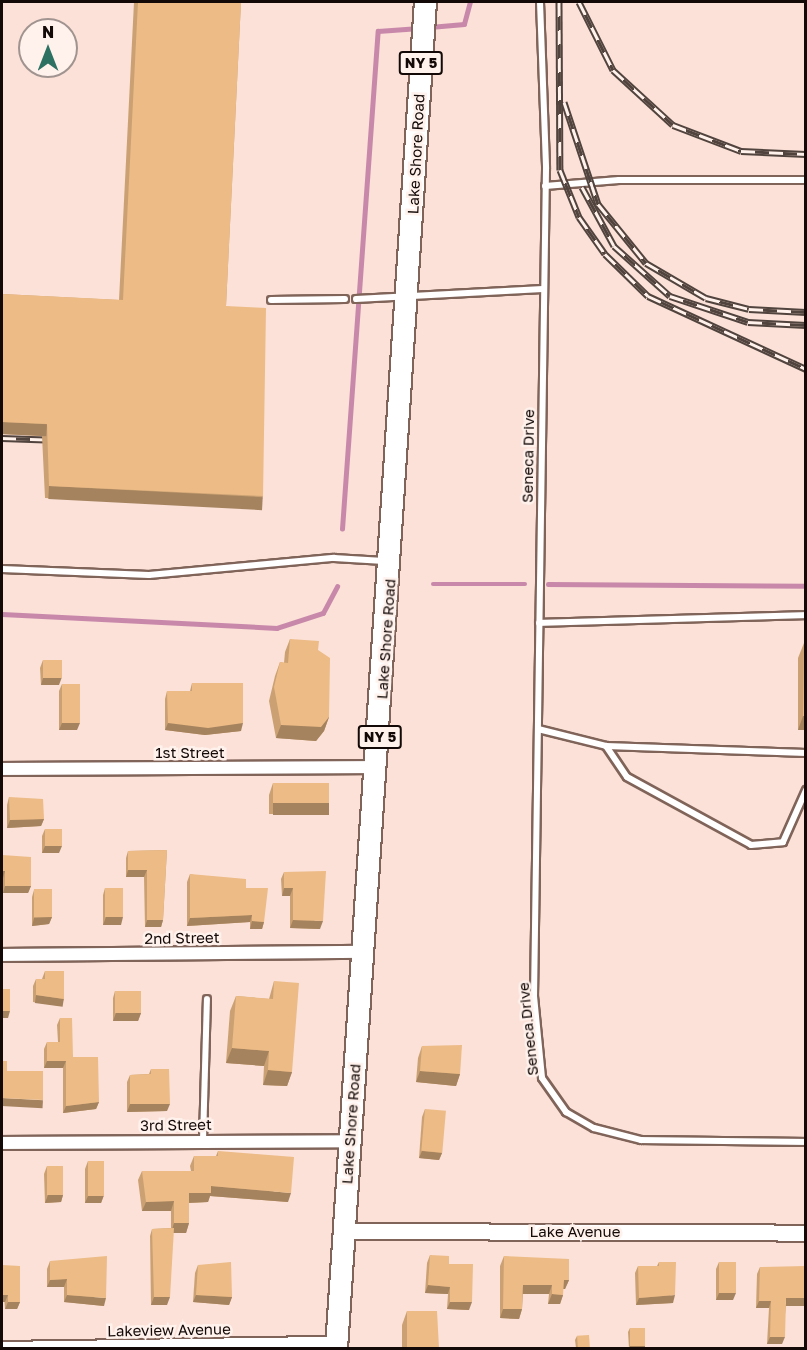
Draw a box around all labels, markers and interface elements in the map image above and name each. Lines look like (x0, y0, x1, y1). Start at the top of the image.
north arrow (18, 18, 78, 78)
text: N (42, 22, 54, 42)
road number: NY 5 (398, 52, 444, 74)
street label: Lake Shore Road (404, 93, 428, 215)
street label: Seneca Drive (518, 409, 538, 503)
street label: Lake Shore Road (373, 578, 399, 700)
road number: NY 5 (358, 726, 403, 748)
street label: 1st Street (155, 744, 225, 762)
street label: 2nd Street (144, 928, 220, 948)
street label: Seneca Drive (514, 981, 542, 1077)
street label: Lake Shore Road (338, 1063, 364, 1185)
street label: 3rd Street (140, 1115, 212, 1135)
street label: Lake Avenue (530, 1223, 620, 1241)
street label: Lakeview Avenue (107, 1320, 231, 1340)

